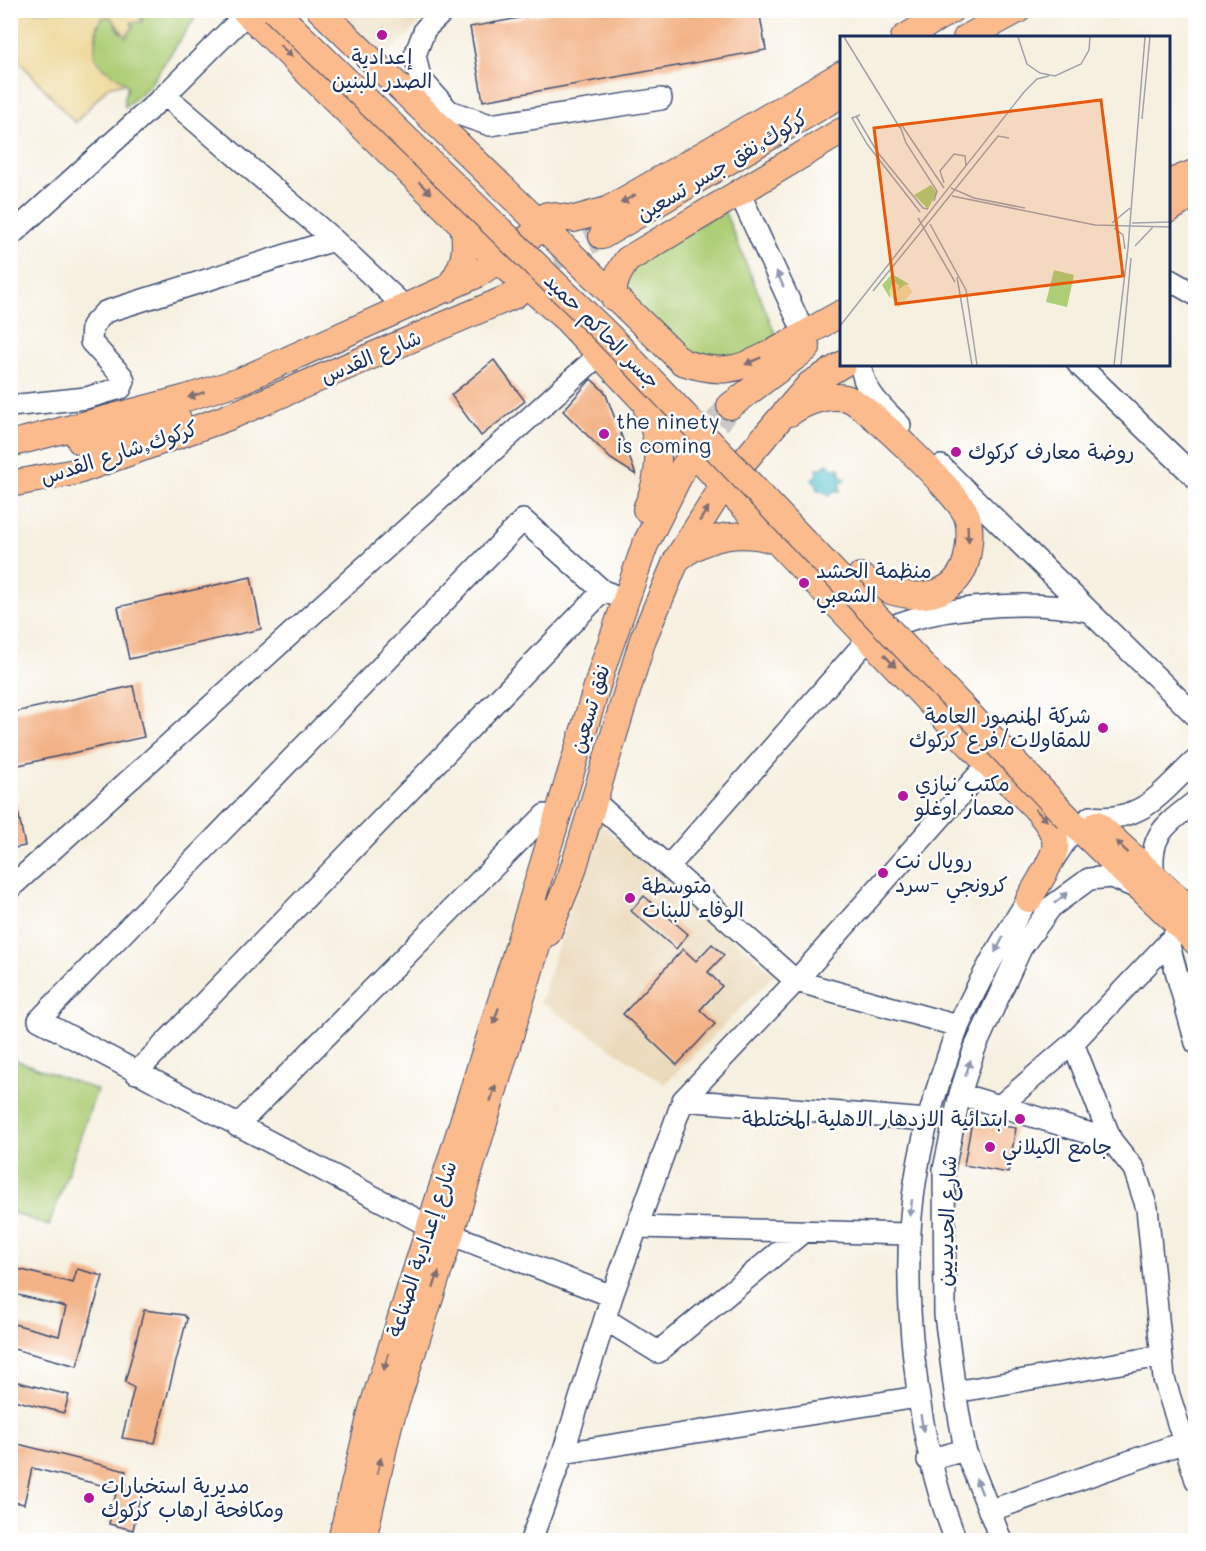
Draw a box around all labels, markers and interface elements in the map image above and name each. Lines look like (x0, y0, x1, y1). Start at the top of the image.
marker: إعدادية الصدر للبنين (375, 28, 389, 42)
inset map (840, 36, 1170, 366)
place label: إعدادية الصدر للبنين (332, 42, 432, 94)
one-way arrow (279, 44, 293, 58)
street label: كركوك,نفق جسر تسعين (631, 103, 813, 228)
one-way arrow (418, 181, 433, 195)
one-way arrow (619, 194, 636, 204)
street label: جسر الحاكم حميد (536, 266, 667, 397)
one-way arrow (775, 270, 785, 288)
street label: شارع القدس (316, 322, 426, 392)
one-way arrow (745, 356, 762, 365)
one-way arrow (187, 390, 205, 400)
place label: the ninety is coming (616, 407, 720, 458)
street label: كركوك,شارع القدس (37, 413, 201, 493)
marker: the ninety is coming (597, 427, 611, 441)
place label: روضة معارف كركوك (968, 437, 1134, 466)
marker: روضة معارف كركوك (949, 445, 963, 459)
one-way arrow (698, 506, 709, 522)
one-way arrow (964, 525, 973, 544)
place label: منظمة الحشد الشعبي (816, 556, 932, 614)
marker: منظمة الحشد الشعبي (797, 576, 811, 590)
one-way arrow (883, 653, 897, 667)
street label: نفق تسعين (562, 661, 615, 756)
place label: شركة المنصور العامة للمقاولات/فرع كركوك (909, 701, 1091, 754)
marker: شركة المنصور العامة للمقاولات/فرع كركوك (1096, 721, 1110, 735)
place label: مكتب نيازي معمار اوغلو (914, 769, 1015, 822)
marker: مكتب نيازي معمار اوغلو (896, 789, 910, 803)
one-way arrow (1034, 808, 1048, 822)
one-way arrow (1115, 841, 1130, 854)
place label: رويال نت كرونجي -سرد (895, 846, 1008, 904)
marker: رويال نت كرونجي -سرد (876, 866, 890, 880)
place label: متوسطة الوفاء للبنات (642, 871, 744, 924)
marker: متوسطة الوفاء للبنات (623, 891, 637, 905)
one-way arrow (1053, 892, 1068, 905)
one-way arrow (994, 937, 1004, 954)
one-way arrow (491, 1007, 500, 1025)
one-way arrow (964, 1059, 974, 1077)
one-way arrow (489, 1084, 498, 1102)
place label: ابتدائية الازدهار الاهلية المختلطة (742, 1104, 1008, 1132)
marker: ابتدائية الازدهار الاهلية المختلطة (1013, 1112, 1027, 1126)
place label: جامع الكيلاني (1002, 1132, 1112, 1166)
marker: جامع الكيلاني (983, 1140, 997, 1154)
street label: شارع الحديديين (930, 1155, 964, 1287)
street label: شارع إعدادية الصناعة (379, 1157, 465, 1341)
one-way arrow (907, 1198, 916, 1217)
one-way arrow (432, 1271, 441, 1289)
one-way arrow (381, 1353, 390, 1371)
one-way arrow (918, 1413, 927, 1432)
one-way arrow (375, 1457, 385, 1476)
place label: مديرية استخبارات ومكافحة ارهاب كركوك (101, 1471, 284, 1524)
one-way arrow (974, 1477, 984, 1495)
marker: مديرية استخبارات ومكافحة ارهاب كركوك (82, 1491, 96, 1505)

